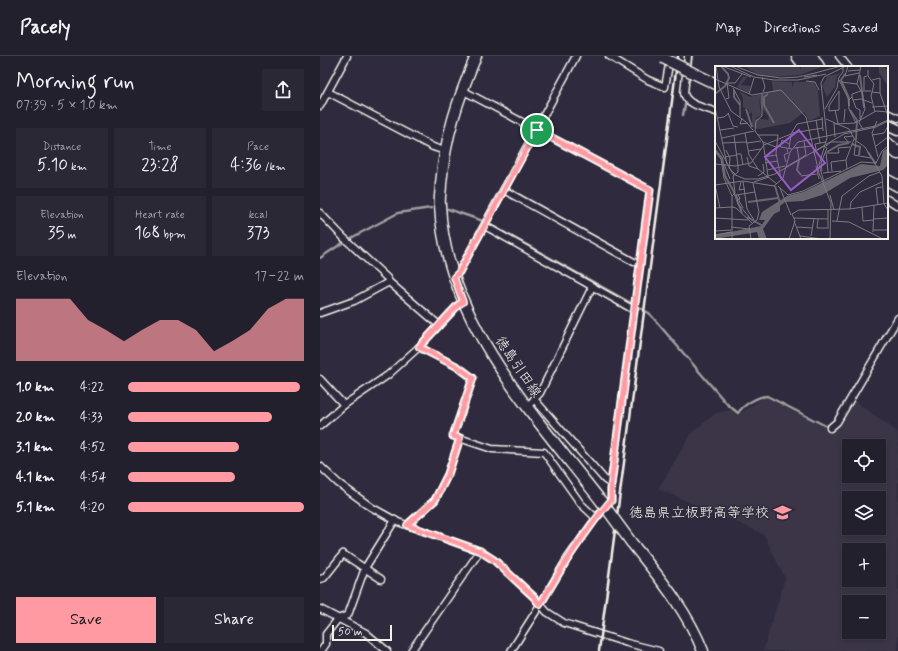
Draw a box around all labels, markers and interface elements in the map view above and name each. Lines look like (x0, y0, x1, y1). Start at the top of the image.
text: Pacely (20, 15, 71, 40)
text: Map (715, 19, 741, 37)
text: Directions (763, 19, 821, 37)
text: Saved (843, 19, 878, 37)
inset map (715, 66, 888, 239)
text: Morning run (16, 68, 135, 96)
button: share (262, 69, 304, 111)
text: 07:39 · 5 × 1.0 km (16, 97, 118, 114)
pin (520, 113, 554, 147)
icon: arrive (526, 119, 548, 141)
text: Distance (43, 140, 81, 154)
text: Time (148, 140, 172, 154)
text: Pace (247, 140, 269, 154)
text: 5.10 (37, 154, 68, 176)
text: 23:28 (141, 154, 179, 176)
text: 4:36 (230, 154, 262, 176)
text: km (68, 160, 87, 174)
text: /km (262, 160, 286, 174)
text: Elevation (40, 208, 84, 222)
text: Heart rate (135, 208, 185, 222)
text: kcal (249, 208, 267, 222)
text: 35 (48, 222, 65, 244)
text: 168 (134, 222, 161, 244)
text: 373 (246, 222, 270, 244)
text: m (65, 228, 76, 242)
text: bpm (161, 228, 186, 242)
text: Elevation (16, 268, 67, 285)
text: 17–22 m (255, 268, 304, 285)
street label: 徳島引田線 (491, 333, 545, 401)
text: 1.0 km (16, 379, 54, 396)
text: 4:22 (80, 379, 104, 396)
text: 2.0 km (16, 409, 55, 426)
text: 4:33 (80, 409, 102, 426)
text: 3.1 km (16, 439, 53, 456)
text: 4:52 (80, 439, 106, 456)
map controls (842, 439, 886, 639)
button: locate (842, 439, 886, 483)
text: 4.1 km (16, 469, 55, 486)
text: 4:54 (80, 469, 107, 486)
button: layers (842, 491, 886, 535)
text: 5.1 km (16, 499, 55, 516)
text: 4:20 (80, 499, 105, 516)
school or university icon: 徳島県立板野高等学校 (772, 503, 792, 523)
place label: 徳島県立板野高等学校 (629, 504, 769, 522)
button: + (842, 543, 886, 587)
button: − (842, 595, 886, 639)
button: Save (16, 597, 156, 643)
button: Share (164, 597, 304, 643)
scale bar (332, 623, 392, 642)
text: 50 m (338, 625, 363, 639)

